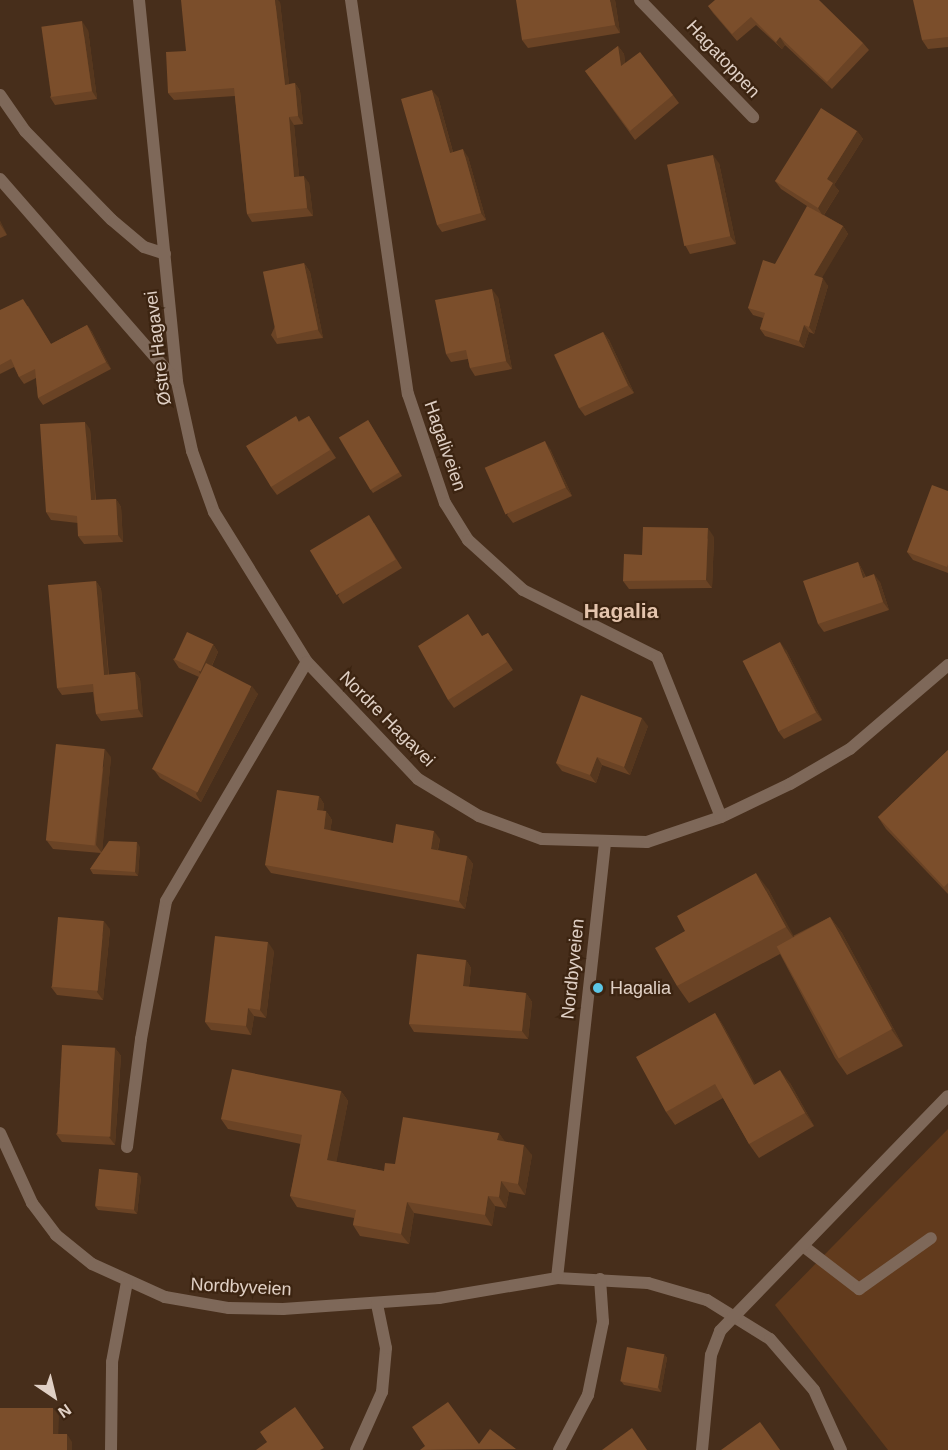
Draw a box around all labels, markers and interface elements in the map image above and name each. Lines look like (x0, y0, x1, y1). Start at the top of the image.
street label: Hagatoppen (682, 16, 764, 102)
street label: Østre Hagavei (140, 290, 176, 406)
street label: Hagaliveien (419, 398, 471, 494)
district label: Hagalia (584, 598, 658, 624)
street label: Nordre Hagavei (335, 667, 439, 771)
street label: Nordbyveien (557, 918, 589, 1020)
place label: Hagalia (610, 977, 671, 999)
marker: Hagalia (591, 981, 605, 995)
street label: Nordbyveien (190, 1274, 292, 1300)
north arrow (24, 1366, 84, 1426)
text: N (55, 1401, 74, 1421)

